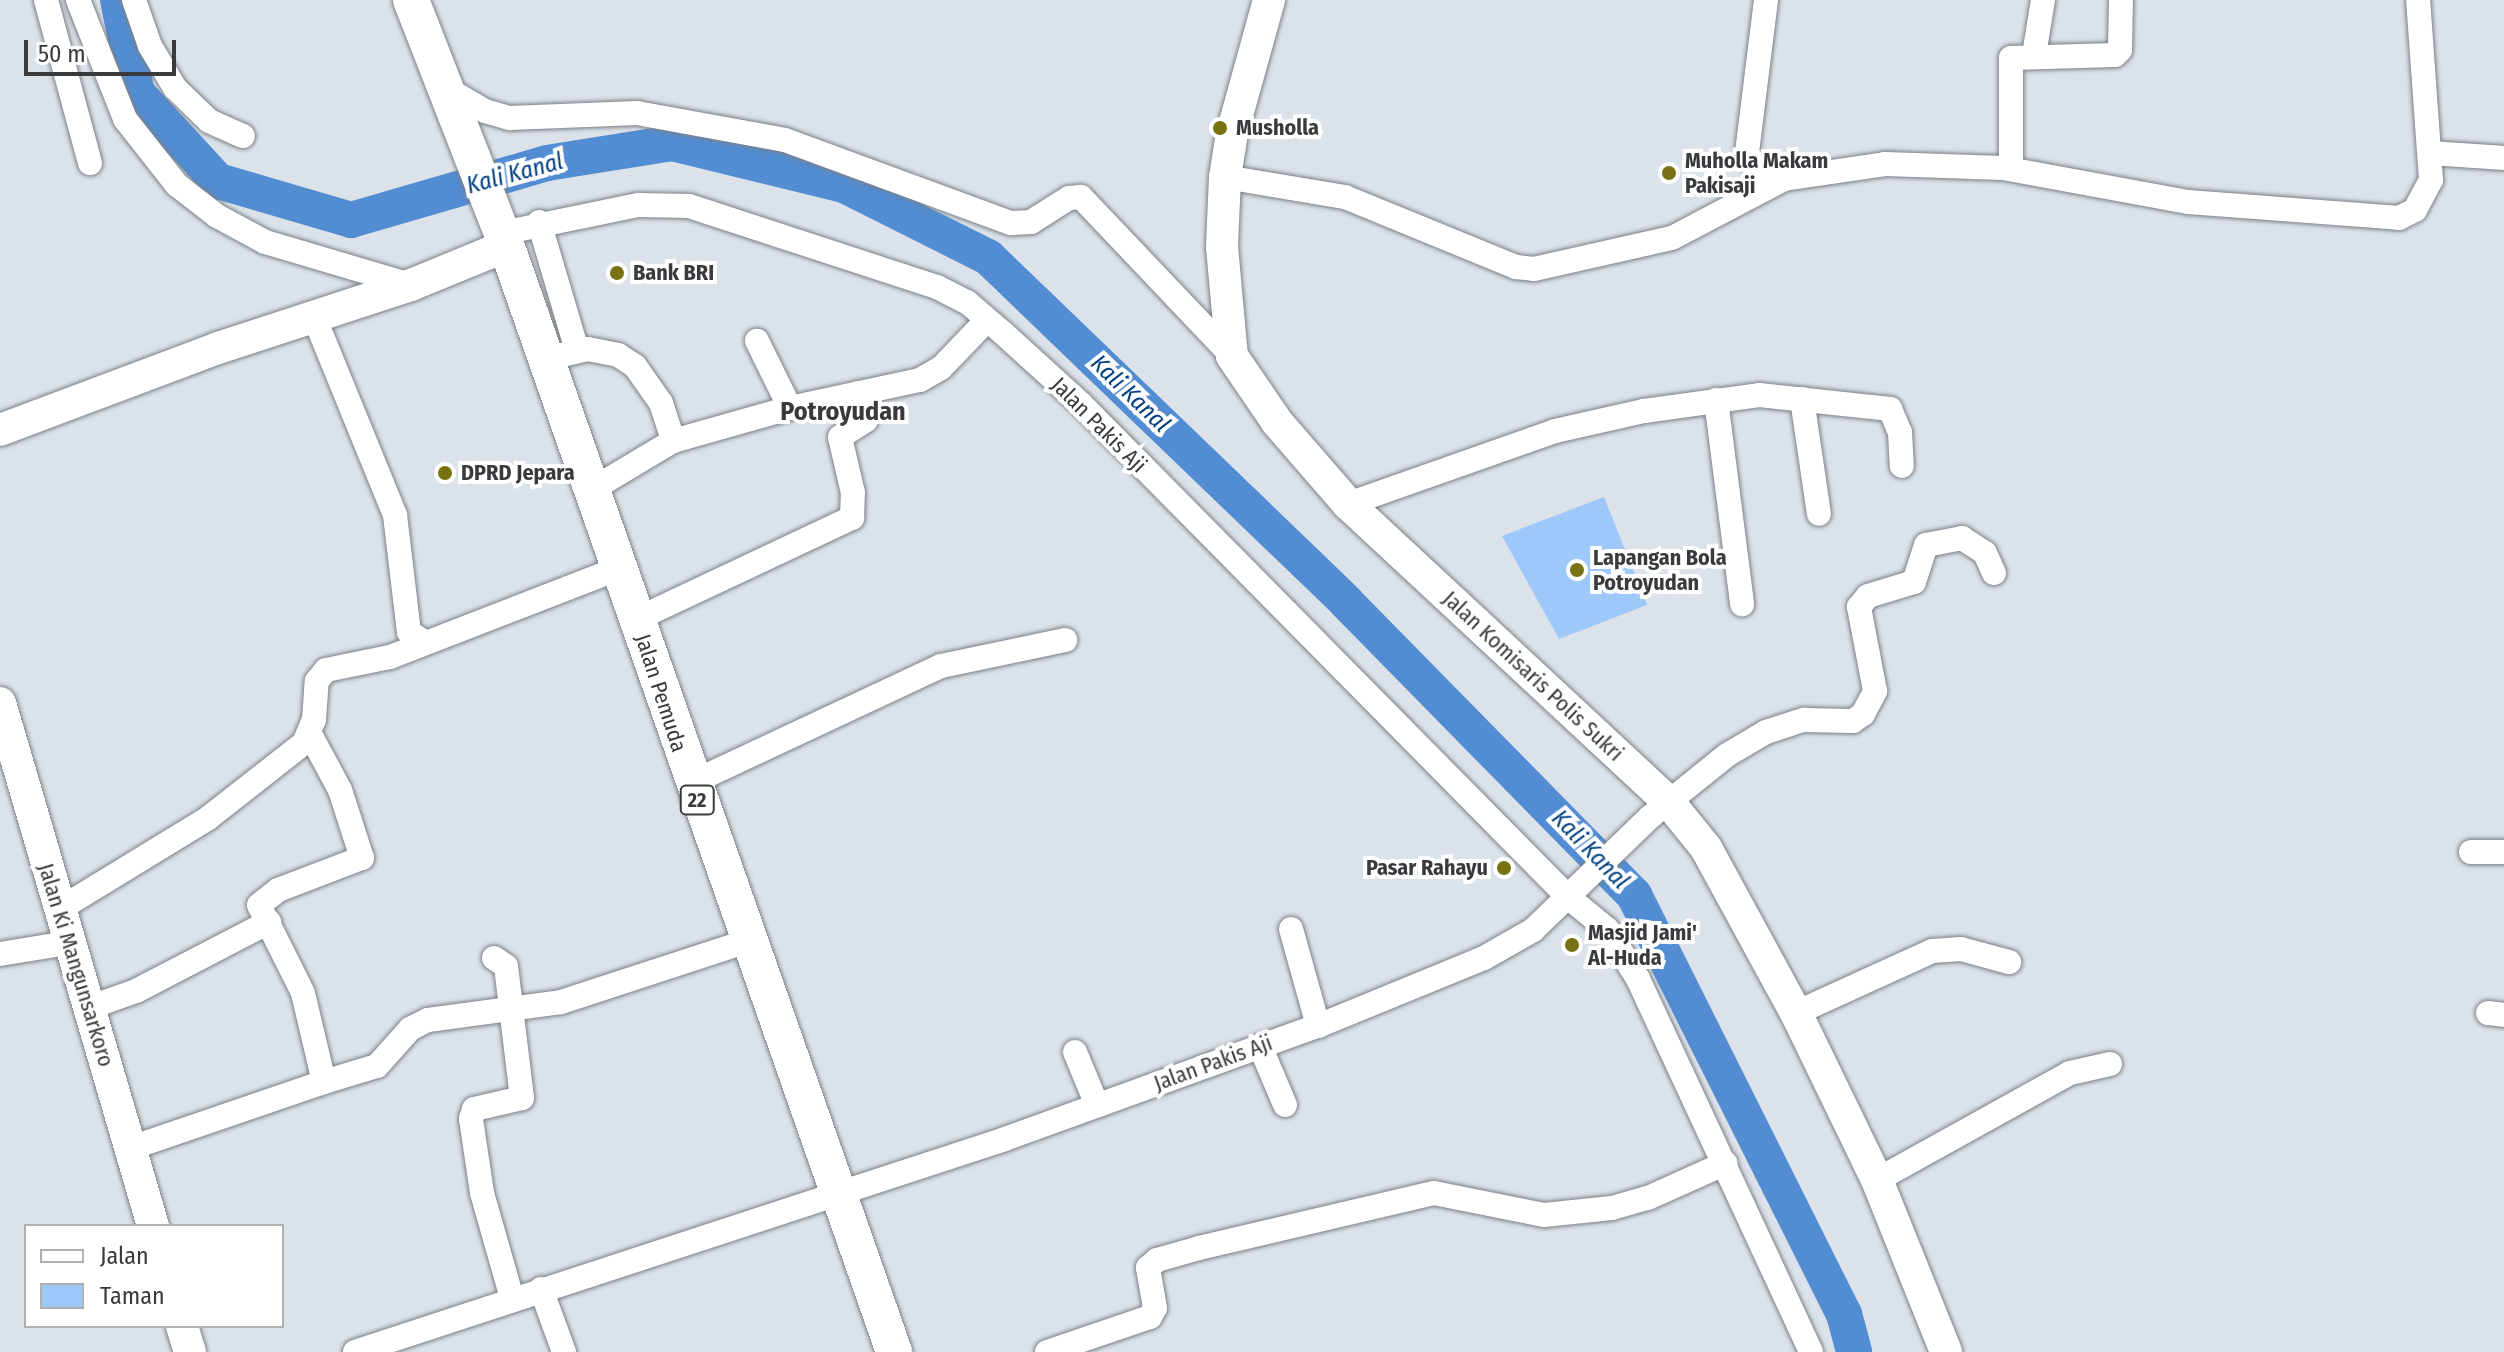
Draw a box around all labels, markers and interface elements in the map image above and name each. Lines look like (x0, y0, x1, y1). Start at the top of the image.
scale bar (28, 24, 180, 74)
text: 50 m (38, 40, 86, 68)
place label: Musholla (1236, 115, 1319, 141)
marker: Musholla (1211, 119, 1229, 137)
water label: Kali Kanal (464, 147, 566, 201)
place label: Muholla Makam Pakisaji (1685, 147, 1828, 198)
marker: Muholla Makam Pakisaji (1660, 164, 1678, 182)
place label: Bank BRI (633, 260, 714, 286)
marker: Bank BRI (608, 264, 626, 282)
water label: Kali Kanal (1084, 349, 1176, 439)
street label: Jalan Pakis Aji (1046, 372, 1152, 478)
district label: Potroyudan (780, 396, 906, 428)
place label: DPRD Jepara (461, 460, 575, 486)
marker: DPRD Jepara (436, 464, 454, 482)
place label: Lapangan Bola Potroyudan (1593, 544, 1727, 596)
marker: Lapangan Bola Potroyudan (1568, 561, 1586, 579)
street label: Jalan Komisaris Polis Sukri (1437, 585, 1629, 767)
street label: Jalan Pemuda (630, 631, 692, 755)
road number: 22 (679, 784, 715, 816)
water label: Kali Kanal (1545, 804, 1635, 896)
place label: Pasar Rahayu (1366, 855, 1488, 881)
marker: Pasar Rahayu (1495, 859, 1513, 877)
street label: Jalan Ki Mangunsarkoro (32, 860, 120, 1070)
place label: Masjid Jami' Al-Huda (1588, 919, 1697, 970)
marker: Masjid Jami' Al-Huda (1563, 936, 1581, 954)
street label: Jalan Pakis Aji (1150, 1029, 1276, 1097)
legend (24, 1224, 284, 1328)
text: Jalan (100, 1242, 149, 1270)
text: Taman (100, 1282, 165, 1310)

